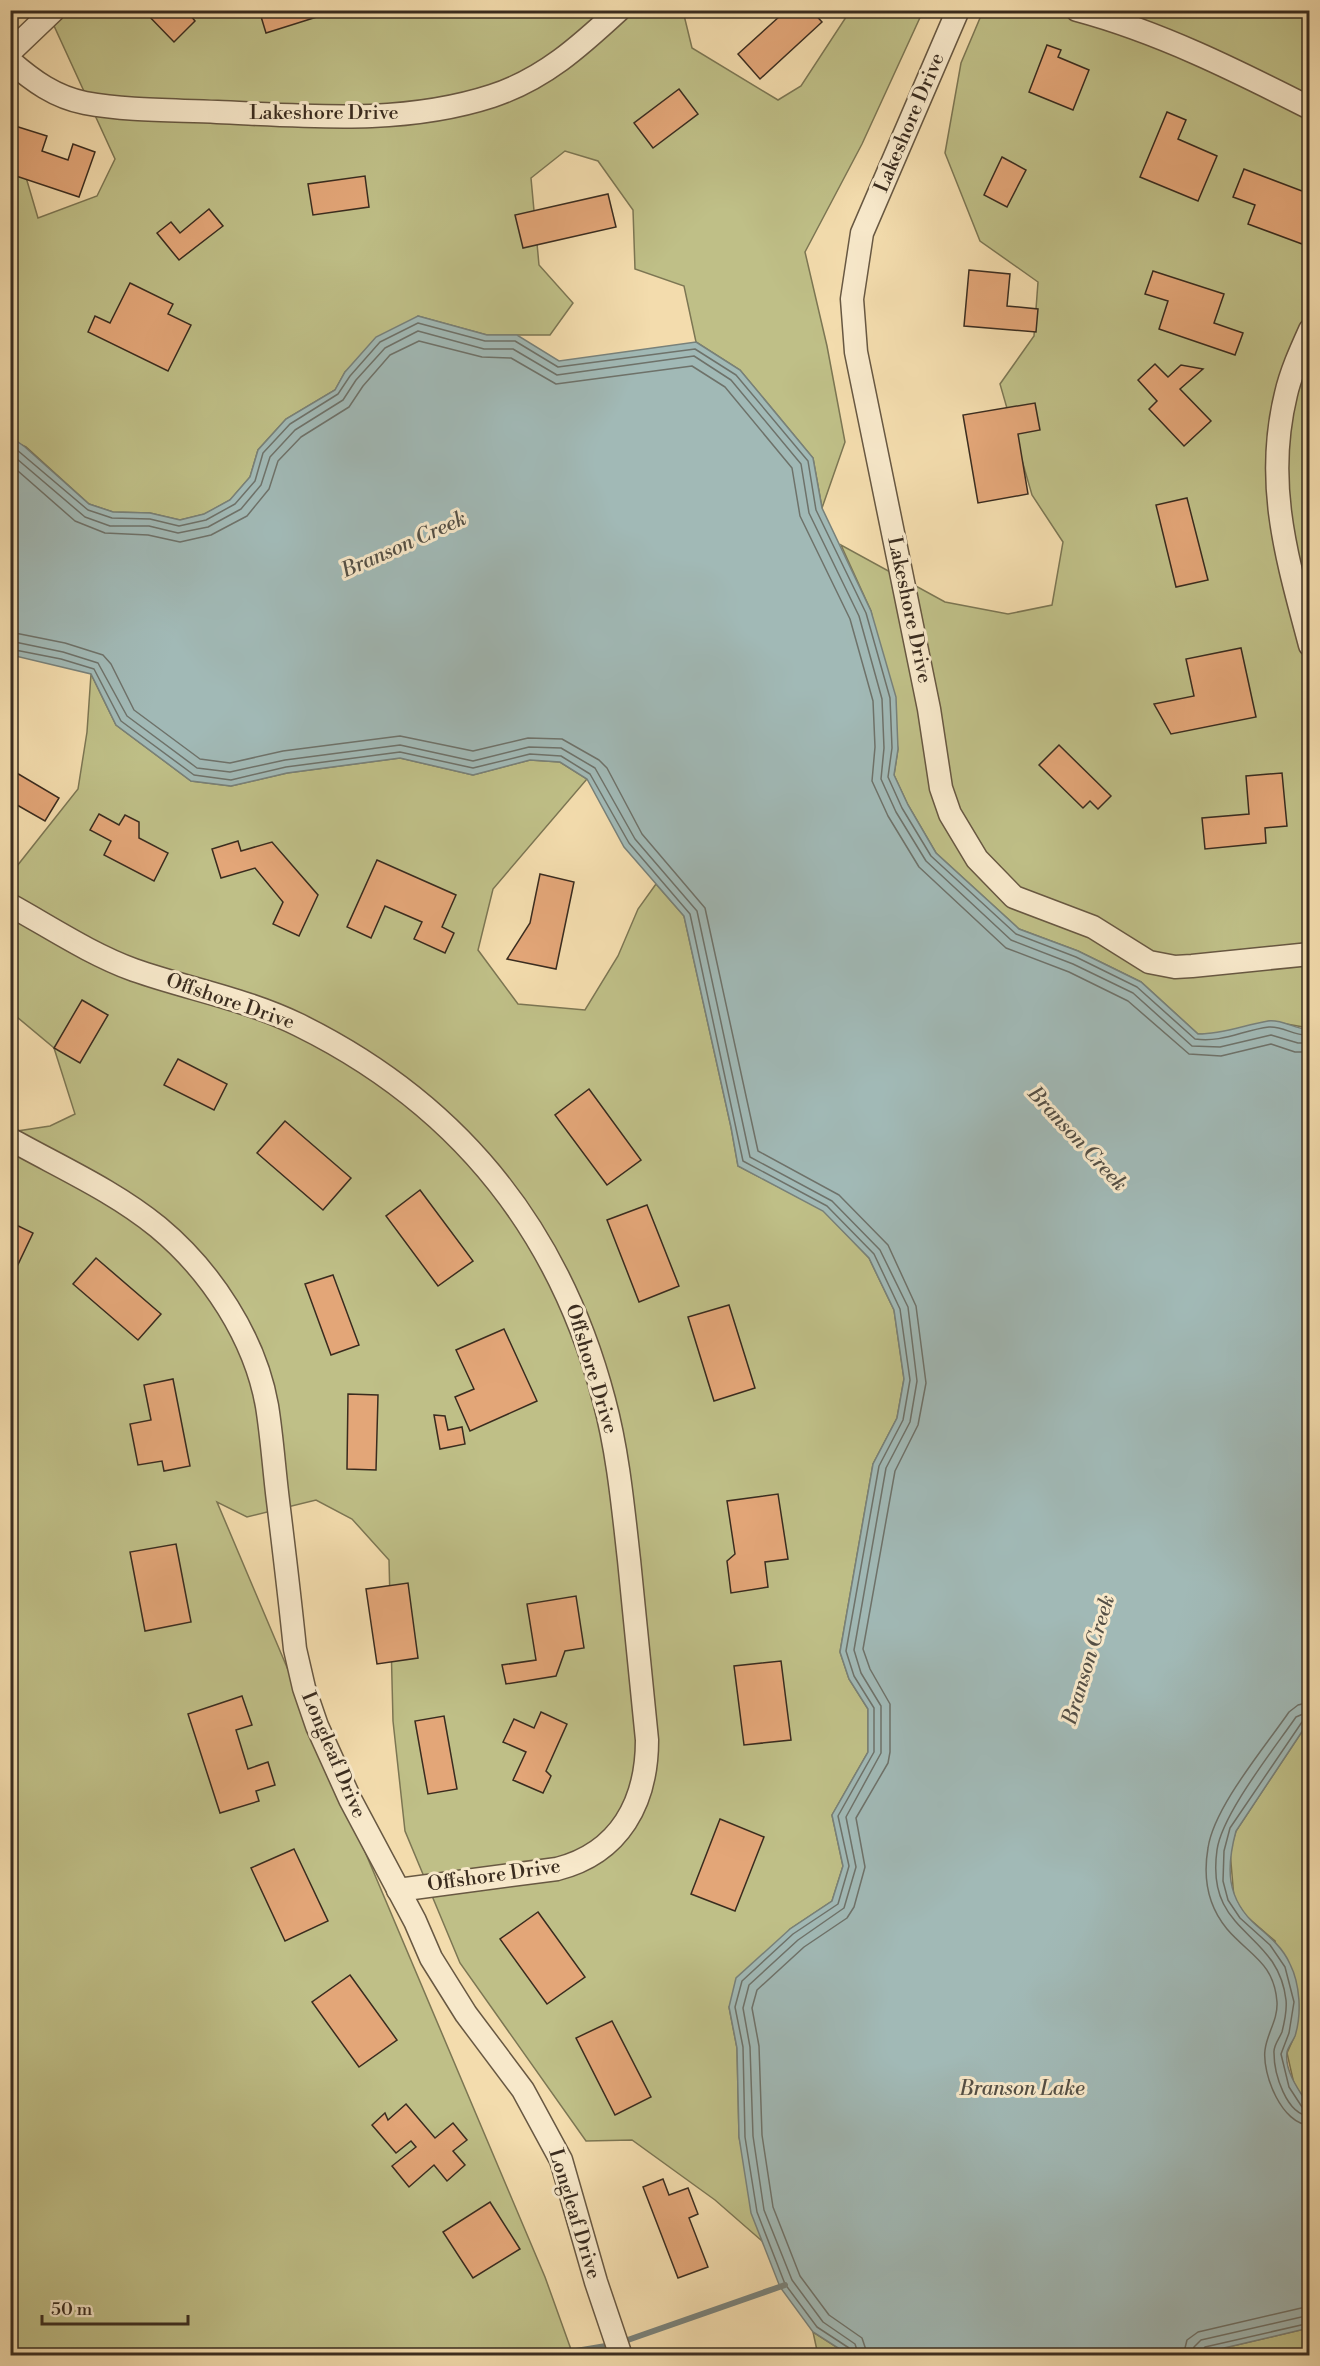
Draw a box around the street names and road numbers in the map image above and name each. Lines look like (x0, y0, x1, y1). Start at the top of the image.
street label: Lakeshore Drive (869, 49, 951, 197)
street label: Lakeshore Drive (249, 101, 399, 126)
street label: Lakeshore Drive (881, 534, 937, 686)
street label: Offshore Drive (162, 968, 298, 1036)
street label: Offshore Drive (559, 1301, 623, 1437)
street label: Longleaf Drive (295, 1688, 371, 1822)
street label: Offshore Drive (426, 1854, 562, 1898)
street label: Longleaf Drive (542, 2146, 606, 2282)

